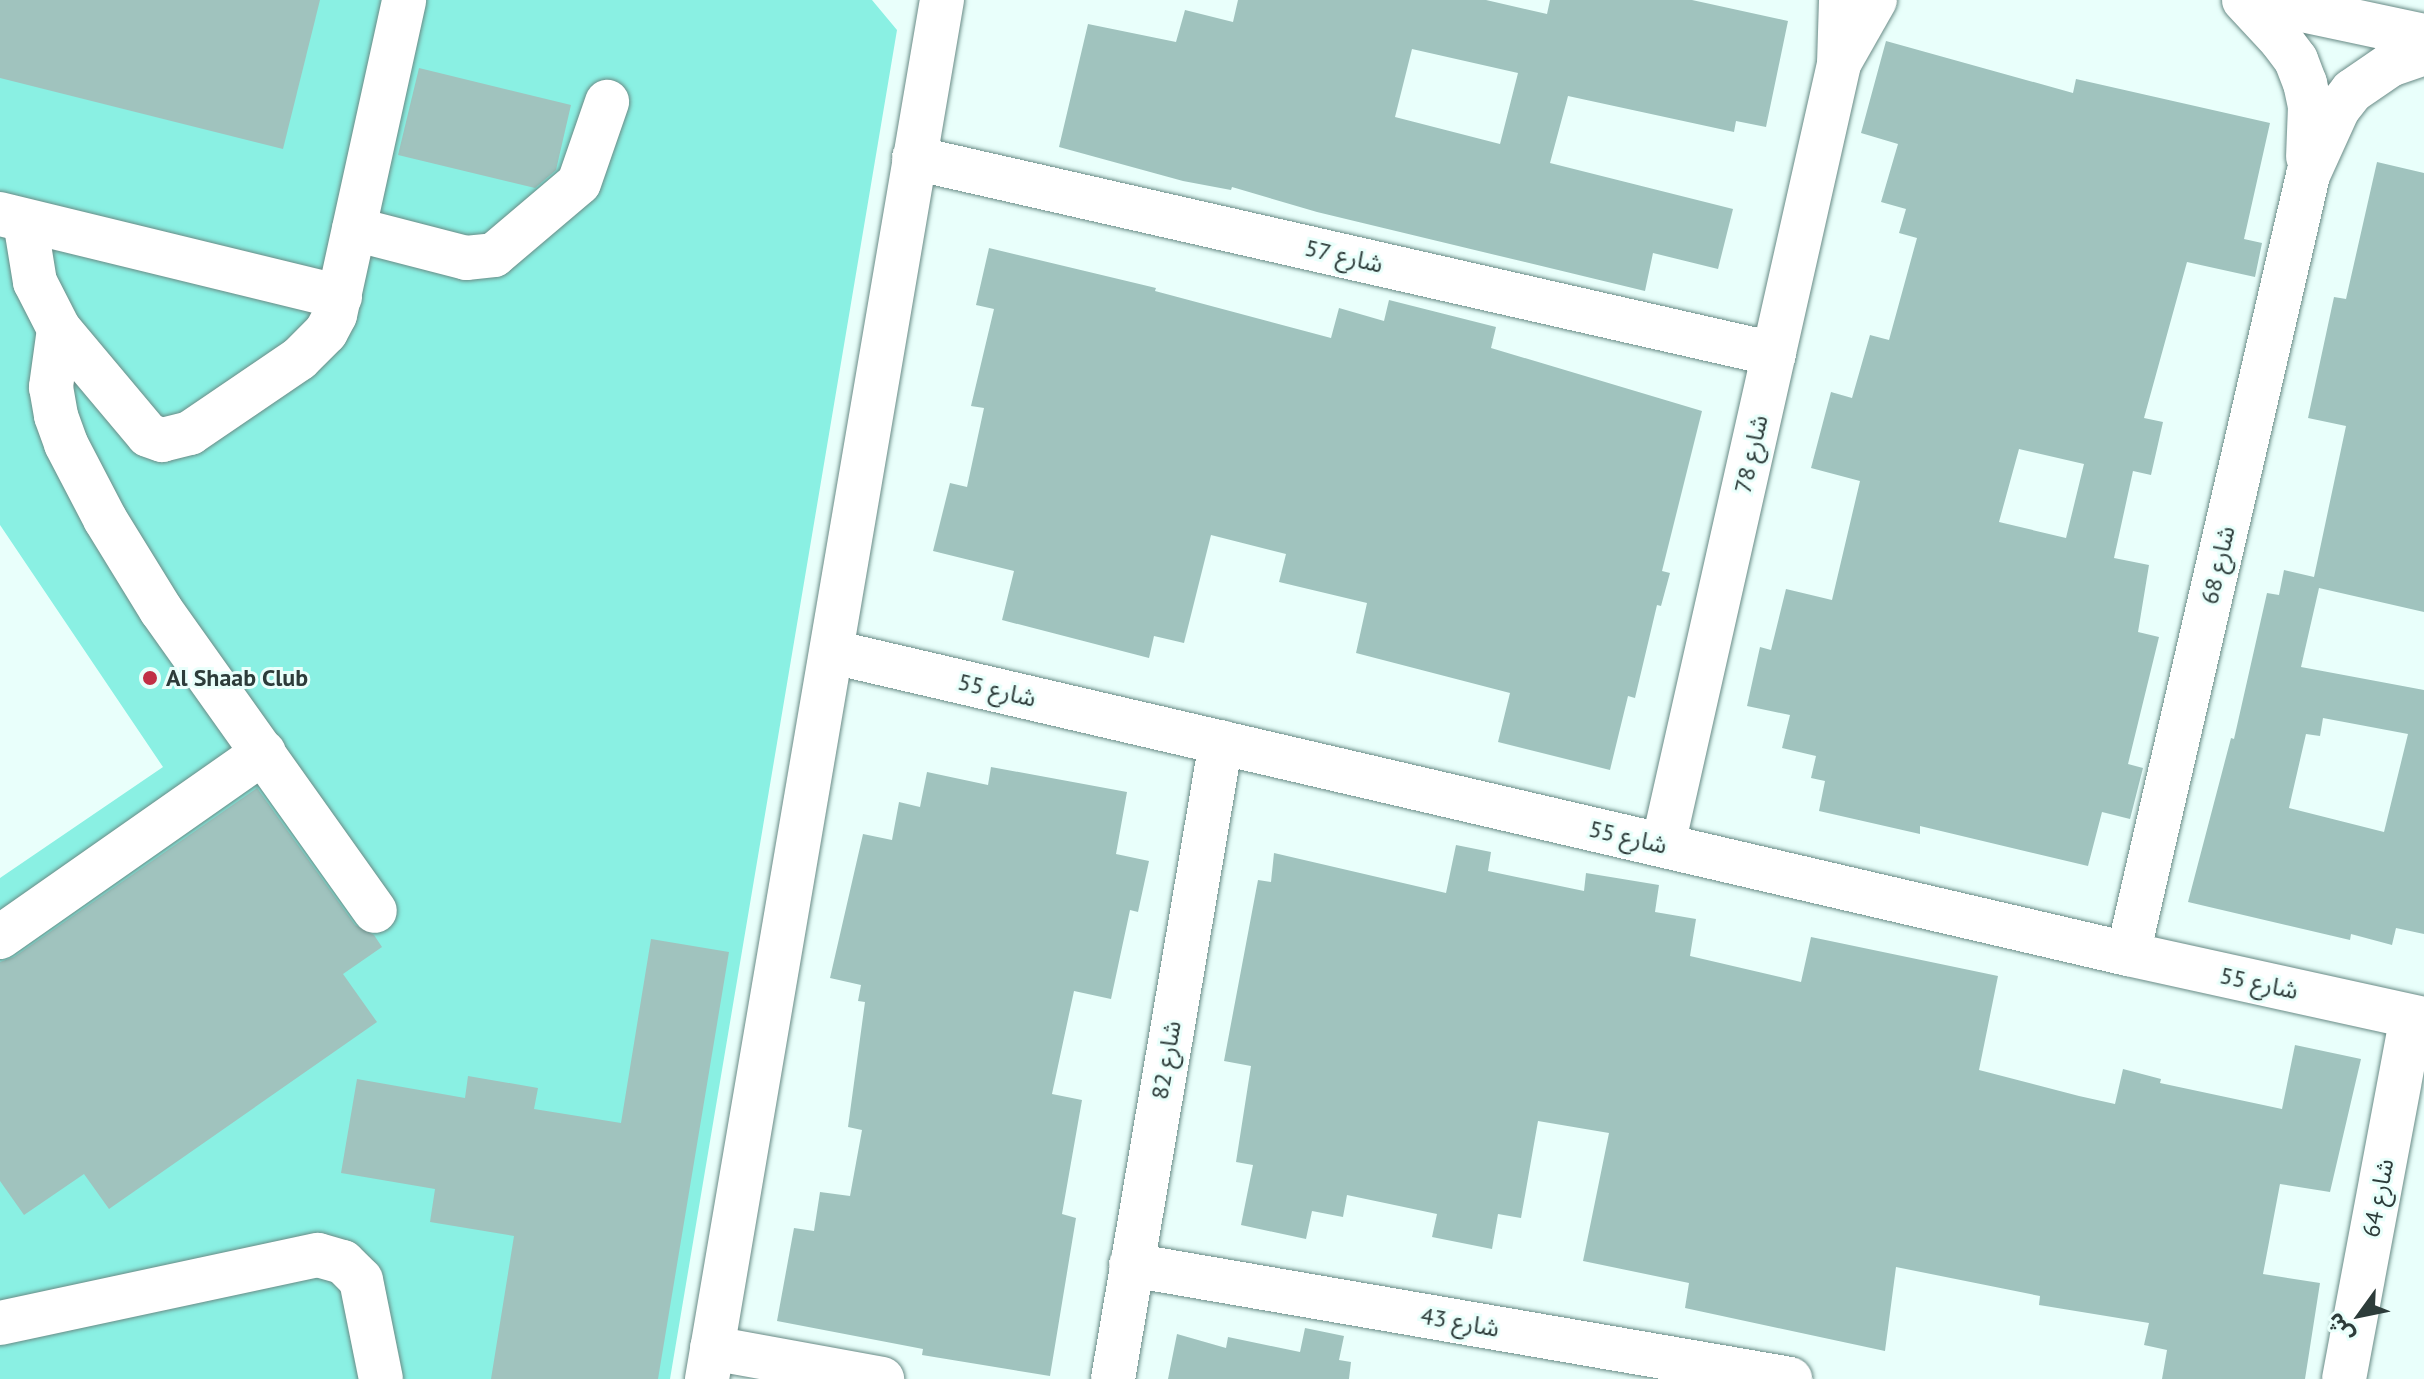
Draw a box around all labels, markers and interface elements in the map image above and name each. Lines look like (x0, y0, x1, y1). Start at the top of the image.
street label: شارع 57 (1302, 233, 1386, 279)
street label: شارع 78 (1728, 412, 1774, 496)
street label: شارع 68 (2195, 523, 2241, 607)
place label: Al Shaab Club (166, 664, 308, 692)
street label: شارع 55 (955, 667, 1039, 713)
marker: Al Shaab Club (141, 669, 159, 687)
street label: شارع 55 (1586, 814, 1670, 860)
street label: شارع 55 (2217, 961, 2301, 1005)
street label: شارع 82 (1145, 1018, 1187, 1102)
street label: شارع 64 (2356, 1156, 2400, 1240)
north arrow (2320, 1275, 2400, 1355)
street label: شارع 43 (1418, 1301, 1502, 1343)
text: ش (2320, 1308, 2360, 1348)

